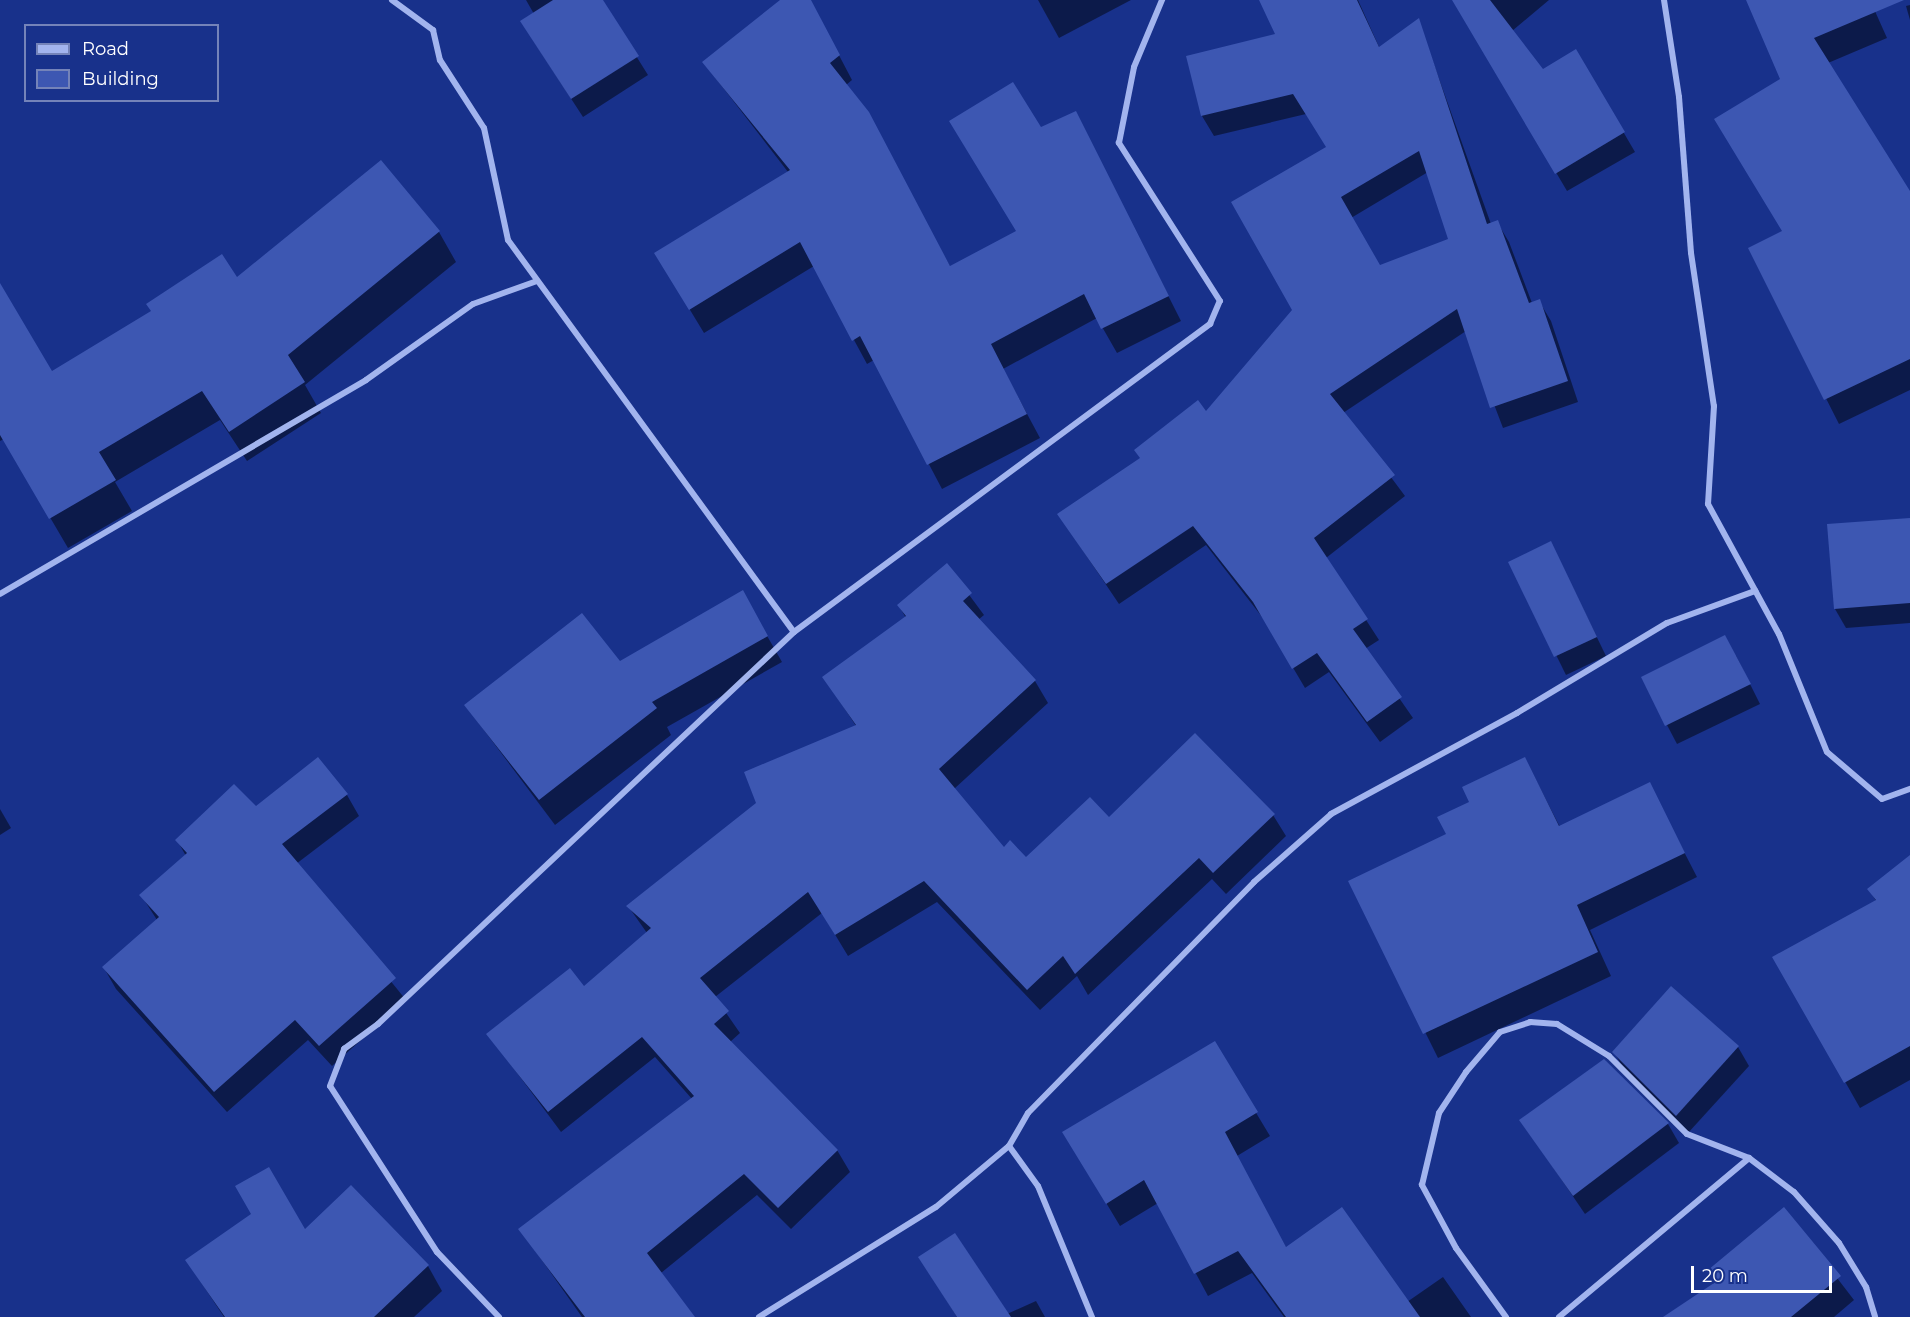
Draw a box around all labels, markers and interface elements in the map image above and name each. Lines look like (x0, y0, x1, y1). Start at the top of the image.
legend (24, 24, 219, 102)
text: Road (82, 38, 129, 60)
text: Building (82, 68, 159, 90)
scale bar (1694, 1254, 1835, 1292)
text: 20 m (1702, 1265, 1748, 1287)

